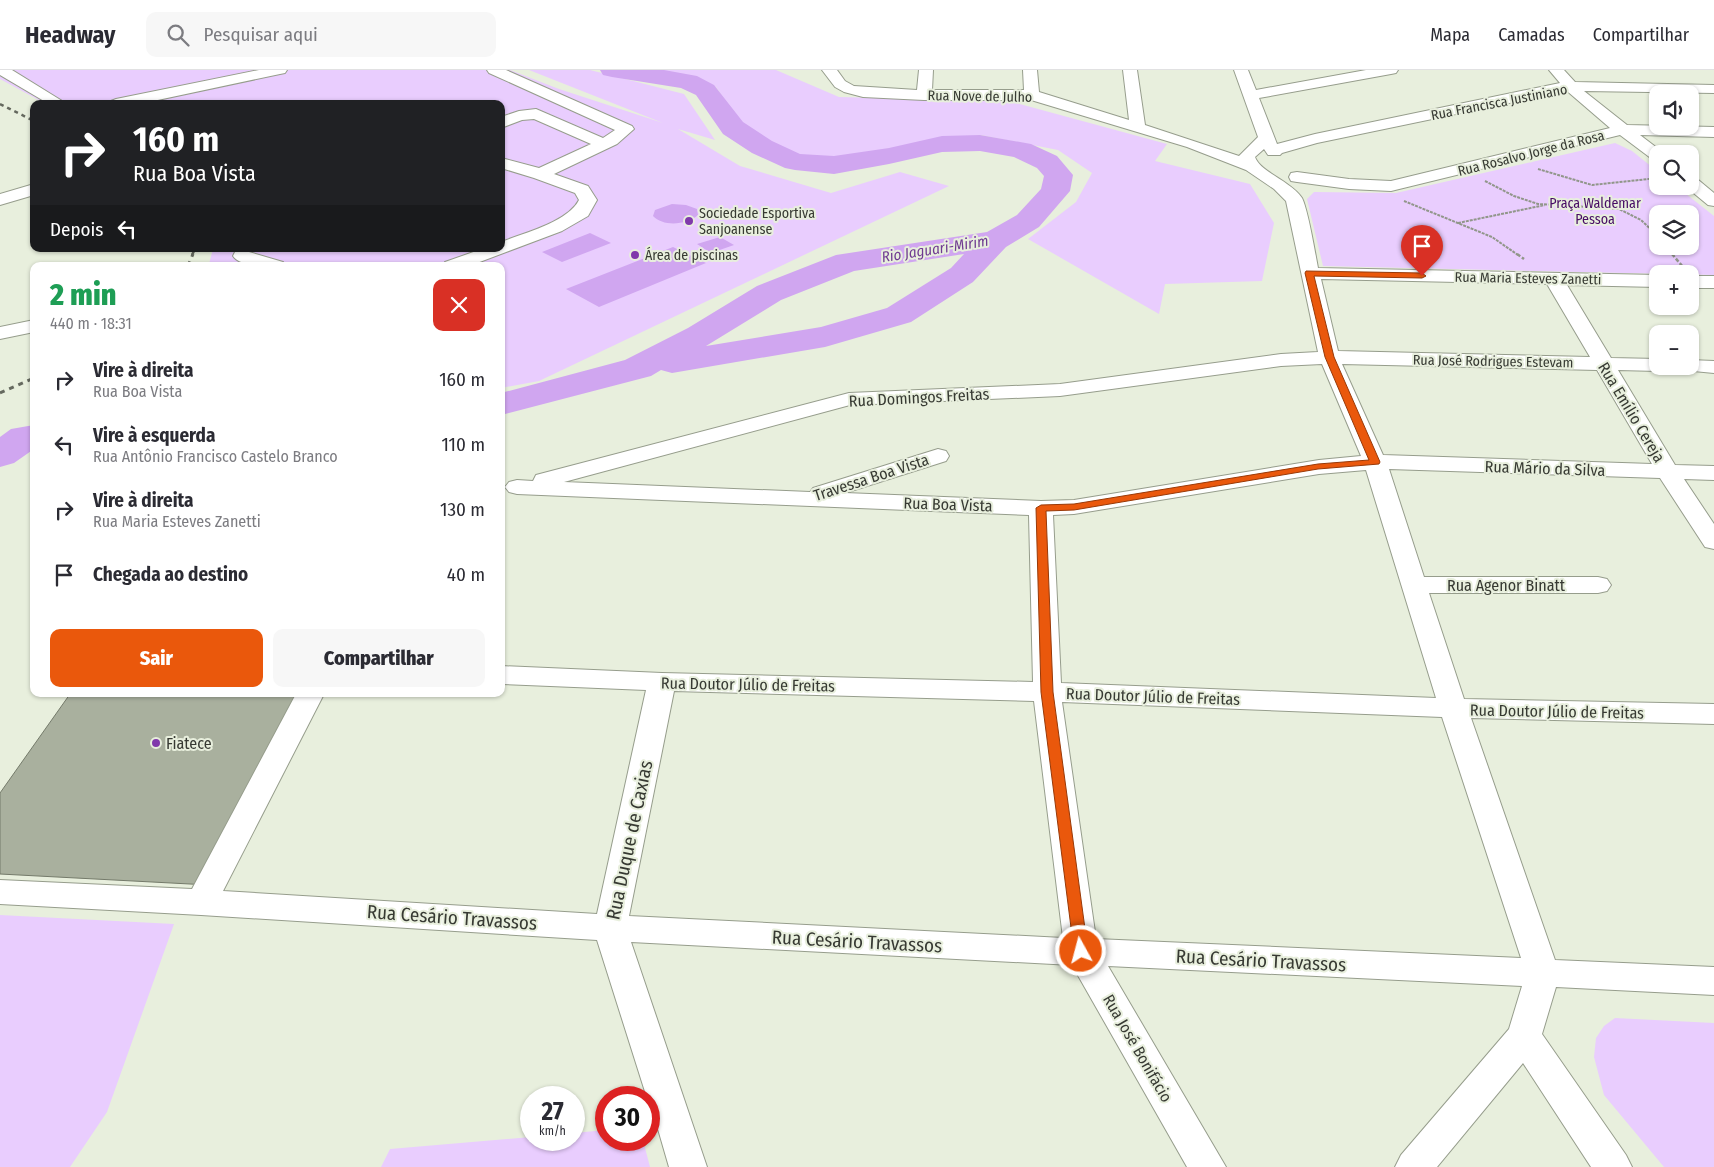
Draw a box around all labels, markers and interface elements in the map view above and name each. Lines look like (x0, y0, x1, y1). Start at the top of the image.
search box (146, 12, 496, 57)
text: Headway (25, 21, 116, 49)
icon: search (164, 21, 192, 49)
text: Pesquisar aqui (204, 23, 318, 46)
text: Mapa (1430, 24, 1470, 46)
text: Camadas (1498, 24, 1565, 46)
text: Compartilhar (1593, 24, 1689, 46)
street label: Rua Francisca Justiniano (1429, 81, 1569, 124)
map controls (1649, 85, 1699, 375)
button: sound (1649, 85, 1699, 135)
street label: Rua Nove de Julho (928, 87, 1032, 106)
text: 160 m (133, 118, 219, 160)
icon: right (50, 120, 115, 185)
street label: Rua Rosalvo Jorge da Rosa (1456, 127, 1606, 180)
button: search (1649, 145, 1699, 195)
text: Rua Boa Vista (133, 160, 256, 187)
park label: Praça Waldemar Pessoa (1549, 195, 1641, 228)
place label: Sociedade Esportiva Sanjoanense (699, 205, 815, 238)
button: layers (1649, 205, 1699, 255)
icon: left (113, 215, 141, 243)
marker: Sociedade Esportiva Sanjoanense (683, 215, 695, 227)
text: Depois (50, 218, 103, 241)
pin (1401, 225, 1443, 276)
water label: Rio Jaguari-Mirim (880, 232, 990, 266)
icon: arrive (1408, 232, 1436, 260)
place label: Área de piscinas (645, 246, 738, 264)
marker: Área de piscinas (629, 249, 641, 261)
button: + (1649, 265, 1699, 315)
street label: Rua Maria Esteves Zanetti (1454, 269, 1602, 288)
text: 2 min (50, 277, 116, 313)
button: close (433, 279, 485, 331)
text: 440 m · 18:31 (50, 314, 132, 333)
button: − (1649, 325, 1699, 375)
street label: Rua José Rodrigues Estevam (1413, 352, 1573, 371)
text: Vire à direita (93, 359, 194, 382)
street label: Rua Emílio Cereja (1594, 359, 1669, 466)
icon: right (50, 366, 78, 394)
text: 160 m (439, 368, 485, 391)
text: Rua Boa Vista (93, 382, 182, 401)
street label: Rua Domingos Freitas (848, 384, 990, 411)
text: Vire à esquerda (93, 424, 215, 447)
icon: left (50, 431, 78, 459)
text: 110 m (441, 433, 485, 456)
text: Rua Antônio Francisco Castelo Branco (93, 447, 338, 466)
street label: Travessa Boa Vista (811, 450, 931, 505)
street label: Rua Mário da Silva (1484, 457, 1606, 480)
text: Vire à direita (93, 489, 194, 512)
street label: Rua Boa Vista (903, 493, 993, 516)
icon: right (50, 496, 78, 524)
text: 130 m (440, 498, 485, 521)
text: Rua Maria Esteves Zanetti (93, 512, 261, 531)
icon: arrive (50, 561, 78, 589)
text: Chegada ao destino (93, 563, 248, 586)
text: 40 m (447, 563, 485, 586)
street label: Rua Agenor Binatt (1447, 576, 1566, 595)
button: Sair (50, 629, 263, 687)
button: Compartilhar (273, 629, 485, 687)
street label: Rua Doutor Júlio de Freitas (661, 673, 835, 696)
street label: Rua Doutor Júlio de Freitas (1066, 684, 1240, 709)
street label: Rua Doutor Júlio de Freitas (1470, 700, 1644, 723)
place label: Fiatece (166, 734, 212, 753)
marker: Fiatece (150, 737, 162, 749)
street label: Rua Duque de Caxias (601, 758, 658, 922)
street label: Rua Cesário Travassos (366, 900, 538, 935)
position arrow (1054, 924, 1106, 976)
street label: Rua Cesário Travassos (771, 926, 943, 957)
street label: Rua Cesário Travassos (1175, 945, 1347, 976)
street label: Rua José Bonifácio (1099, 991, 1176, 1106)
speed limit sign: 30 (595, 1086, 660, 1151)
text: 27 (541, 1097, 564, 1127)
text: km/h (539, 1124, 566, 1138)

